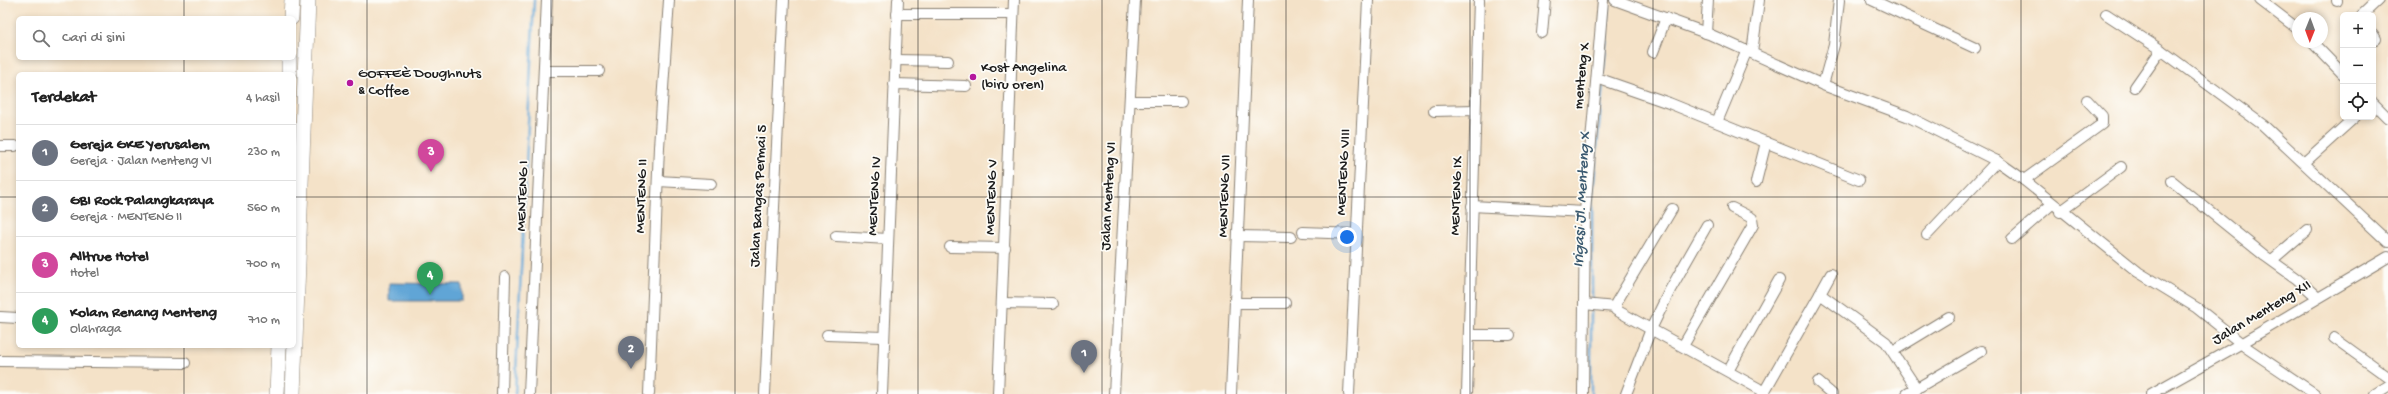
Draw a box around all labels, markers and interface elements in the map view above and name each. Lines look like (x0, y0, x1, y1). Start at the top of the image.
north arrow (2292, 12, 2328, 48)
map controls (2340, 12, 2376, 120)
button: + (2340, 12, 2376, 48)
search box (16, 16, 296, 60)
icon: search (30, 27, 52, 49)
text: Cari di sini (62, 29, 125, 47)
street label: menteng X (1570, 41, 1595, 110)
button: − (2340, 48, 2376, 84)
place label: Kost Angelina (biru oren) (981, 59, 1067, 94)
place label: GOFFEÈ Doughnuts & Coffee (358, 65, 482, 100)
marker: Kost Angelina (biru oren) (968, 72, 978, 82)
marker: GOFFEÈ Doughnuts & Coffee (345, 78, 355, 88)
button: locate (2340, 84, 2376, 120)
text: Terdekat (32, 88, 96, 108)
text: 4 hasil (246, 91, 280, 106)
street label: Jalan Bangas Permai 5 (746, 124, 772, 268)
street label: MENTENG VIII (1333, 128, 1355, 216)
water label: Irigasi Jl. Menteng X (1570, 130, 1596, 268)
text: Gereja GKE Yerusalem (70, 136, 210, 154)
pin: 3 (418, 139, 444, 172)
street label: Jalan Menteng VI (1097, 141, 1121, 251)
text: 1 (42, 145, 48, 160)
text: 230 m (247, 145, 280, 160)
text: Gereja · Jalan Menteng VI (70, 154, 212, 169)
street label: MENTENG VII (1215, 154, 1235, 238)
street label: MENTENG IX (1447, 155, 1467, 236)
street label: MENTENG IV (864, 156, 886, 236)
street label: MENTENG II (632, 158, 652, 234)
street label: MENTENG V (982, 159, 1002, 235)
street label: MENTENG I (513, 160, 533, 232)
text: GBI Rock Palangkaraya (70, 192, 214, 210)
text: 2 (42, 201, 48, 216)
text: 560 m (247, 201, 280, 216)
text: Gereja · MENTENG II (70, 210, 182, 225)
your location (1337, 227, 1357, 247)
text: Alltrue Hotel (70, 248, 149, 266)
text: 3 (42, 257, 48, 272)
text: 700 m (246, 257, 280, 272)
pin: 4 (417, 262, 443, 295)
text: Hotel (70, 266, 99, 281)
street label: Jalan Menteng XII (2209, 276, 2315, 350)
text: Kolam Renang Menteng (70, 304, 217, 322)
text: 4 (42, 313, 48, 328)
text: 710 m (248, 313, 280, 328)
text: Olahraga (70, 322, 121, 337)
pin: 2 (618, 336, 644, 369)
pin: 1 (1071, 340, 1097, 373)

